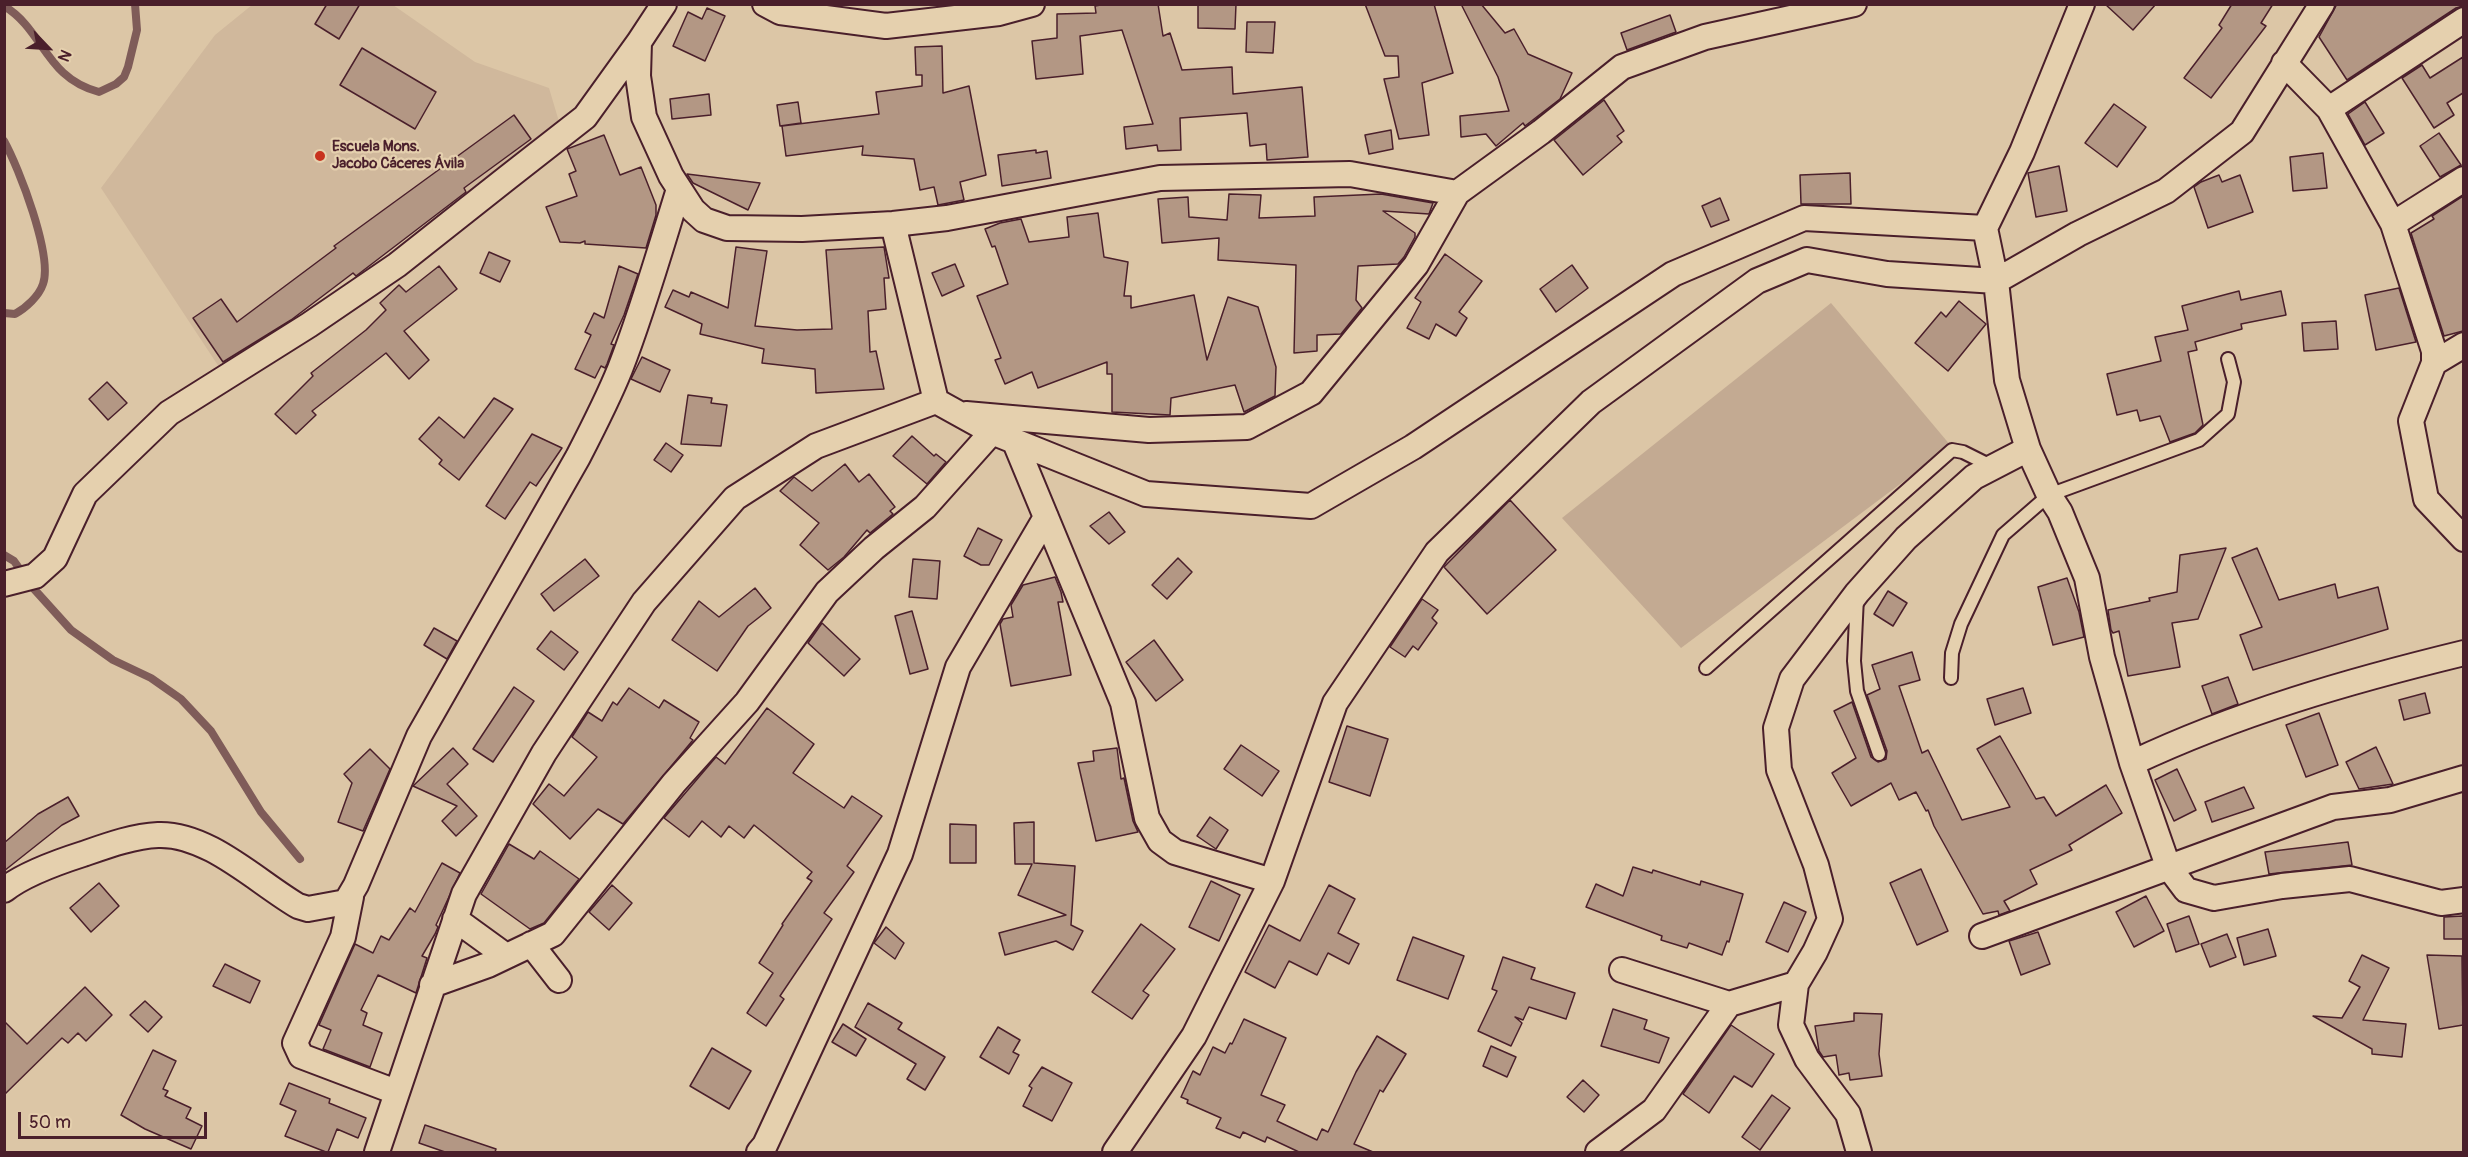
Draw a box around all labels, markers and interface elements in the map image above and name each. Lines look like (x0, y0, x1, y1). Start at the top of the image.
north arrow (18, 18, 78, 78)
text: N (53, 46, 76, 65)
place label: Escuela Mons. Jacobo Cáceres Ávila (332, 138, 464, 173)
marker: Escuela Mons. Jacobo Cáceres Ávila (313, 149, 327, 163)
scale bar (21, 1100, 210, 1138)
text: 50 m (29, 1111, 71, 1134)

